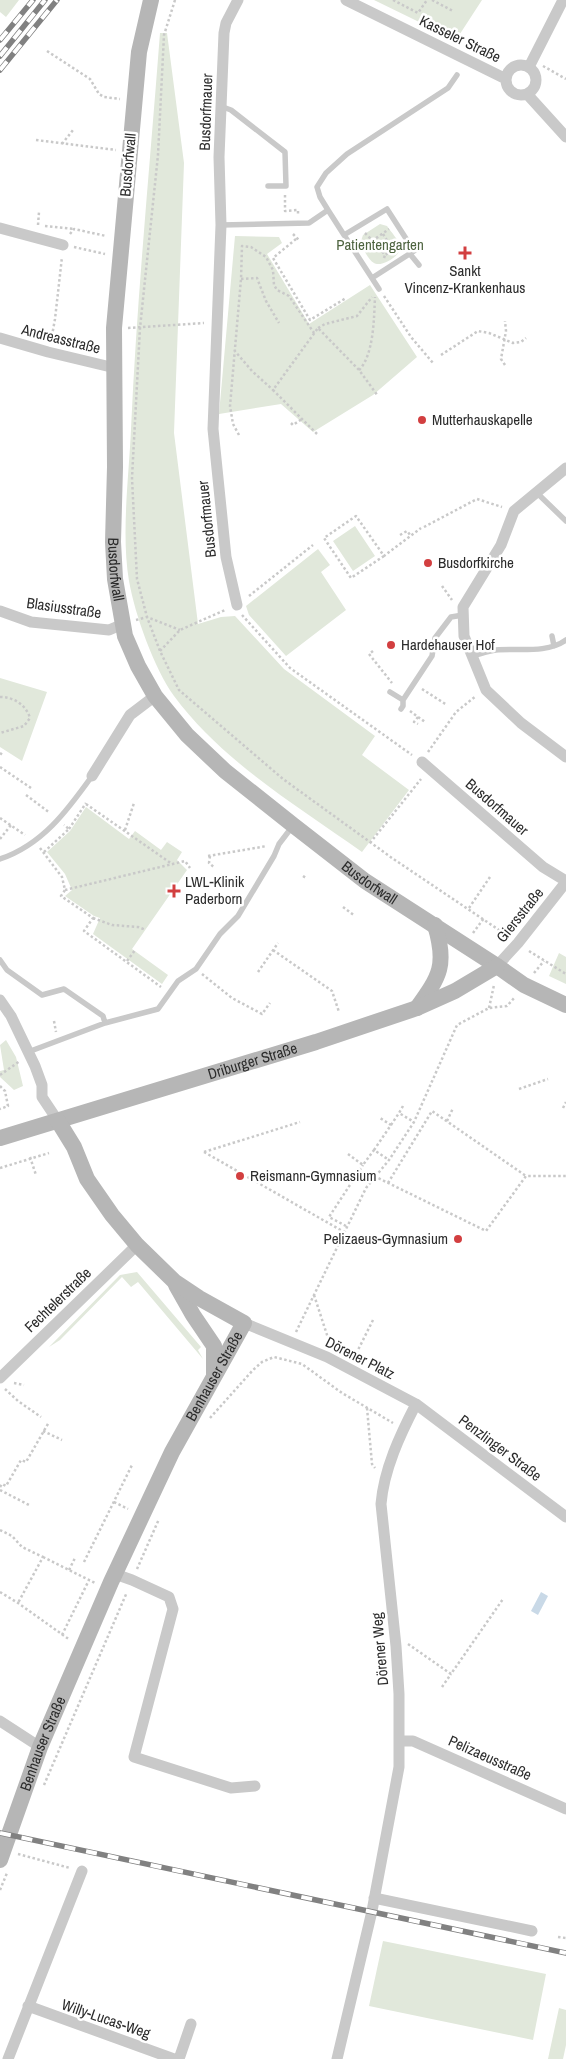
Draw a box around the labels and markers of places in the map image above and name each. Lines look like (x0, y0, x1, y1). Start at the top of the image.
marker: Sankt Vincenz-Krankenhaus (458, 246, 472, 260)
place label: Sankt Vincenz-Krankenhaus (405, 260, 525, 298)
place label: Mutterhauskapelle (432, 409, 533, 430)
marker: Mutterhauskapelle (416, 414, 428, 426)
place label: Busdorfkirche (438, 552, 514, 573)
marker: Busdorfkirche (422, 557, 434, 569)
place label: Hardehauser Hof (401, 634, 495, 655)
marker: Hardehauser Hof (385, 639, 397, 651)
place label: LWL-Klinik Paderborn (185, 871, 245, 909)
marker: LWL-Klinik Paderborn (167, 884, 181, 898)
place label: Reismann-Gymnasium (250, 1165, 376, 1186)
marker: Reismann-Gymnasium (234, 1170, 246, 1182)
place label: Pelizaeus-Gymnasium (324, 1228, 448, 1249)
marker: Pelizaeus-Gymnasium (452, 1233, 464, 1245)

